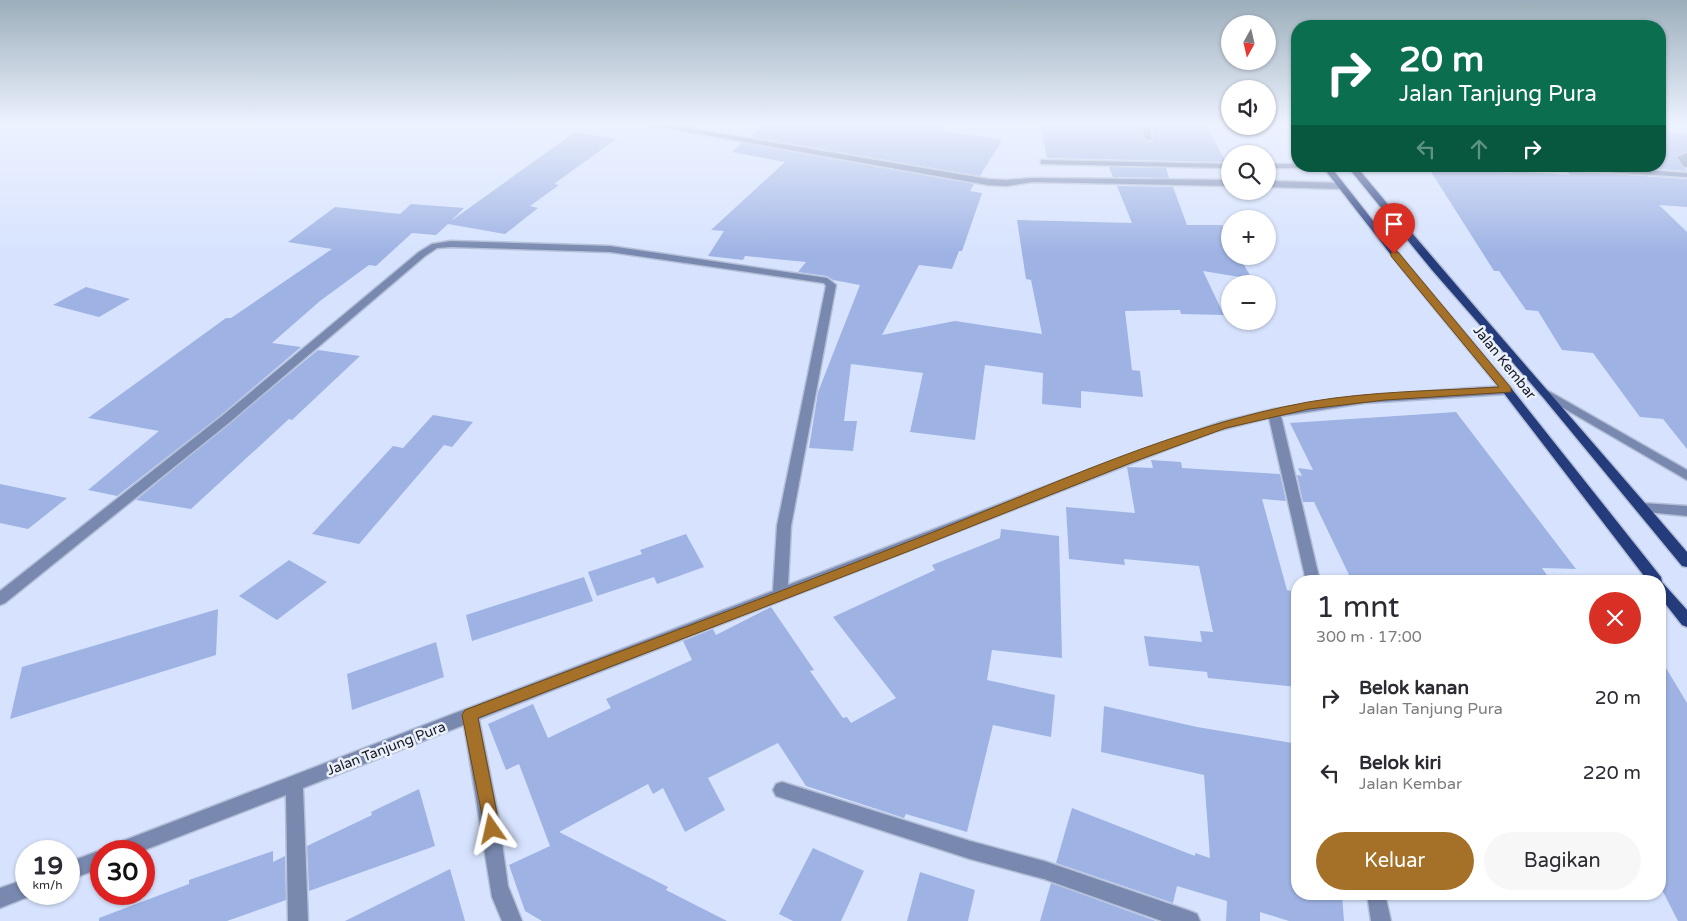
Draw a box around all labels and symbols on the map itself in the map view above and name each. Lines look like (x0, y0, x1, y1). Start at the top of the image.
north arrow (1221, 15, 1276, 70)
pin (1373, 203, 1415, 254)
street label: Jalan Kembar (1470, 322, 1540, 403)
street label: Jalan Tanjung Pura (324, 718, 448, 779)
position arrow (465, 802, 517, 854)
speed limit sign: 30 (90, 840, 155, 905)

